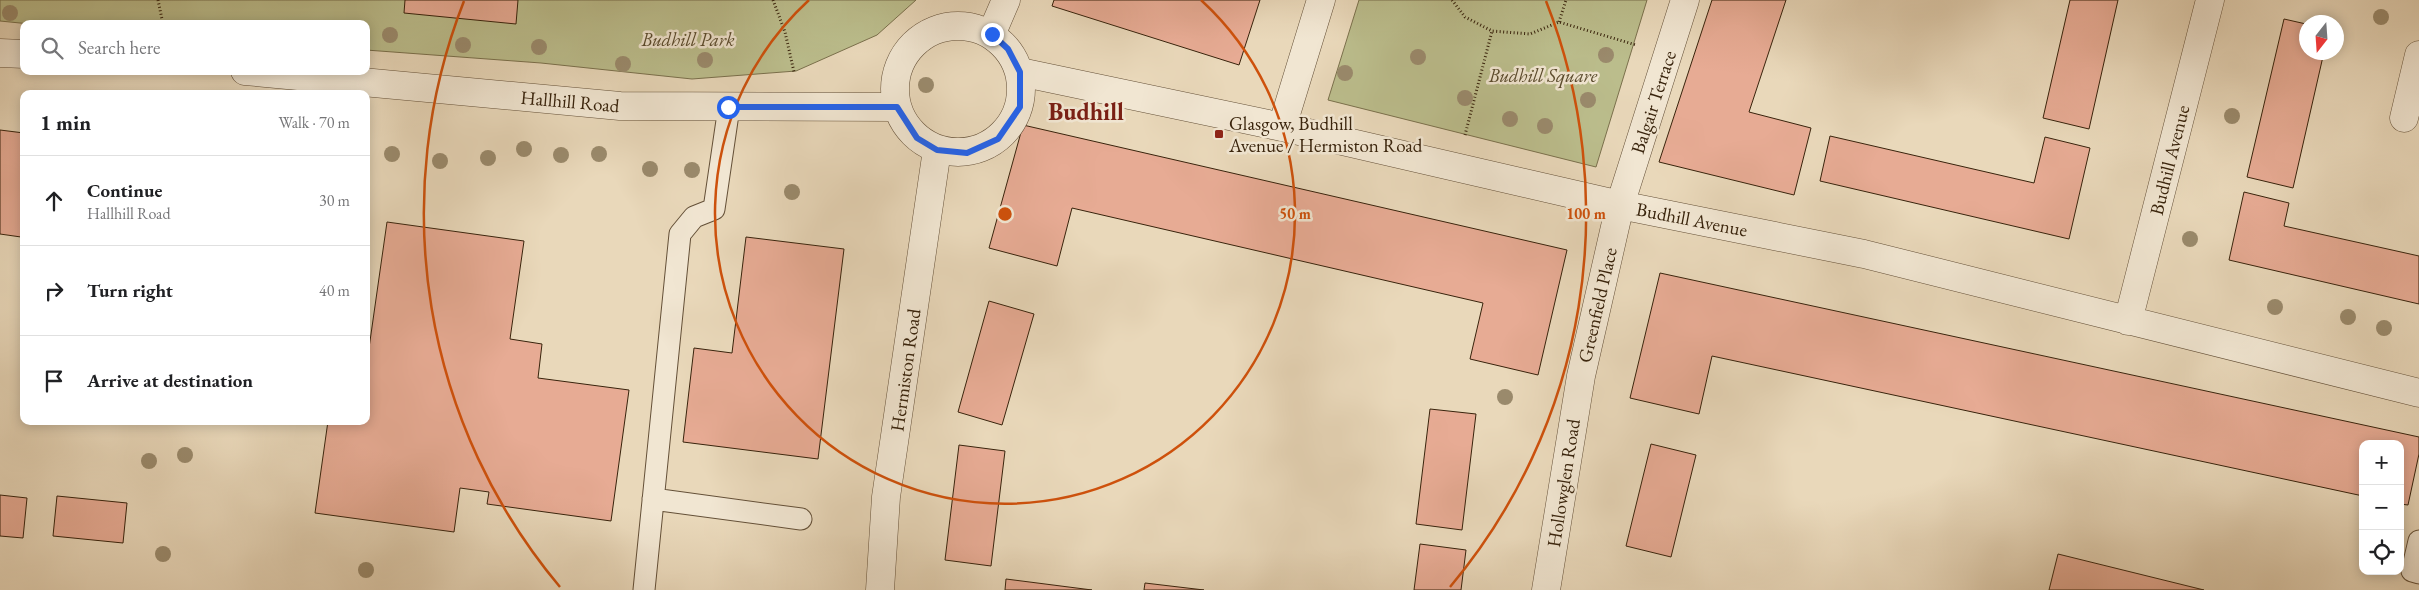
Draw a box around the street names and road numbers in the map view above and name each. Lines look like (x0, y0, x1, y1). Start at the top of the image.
street label: Balgair Terrace (1625, 47, 1682, 157)
street label: Hallhill Road (519, 85, 621, 118)
street label: Budhill Avenue (2144, 102, 2195, 218)
street label: Budhill Avenue (1634, 196, 1750, 243)
street label: Greenfield Place (1572, 245, 1623, 365)
street label: Hermiston Road (885, 307, 927, 433)
street label: Hollowglen Road (1541, 417, 1586, 549)

